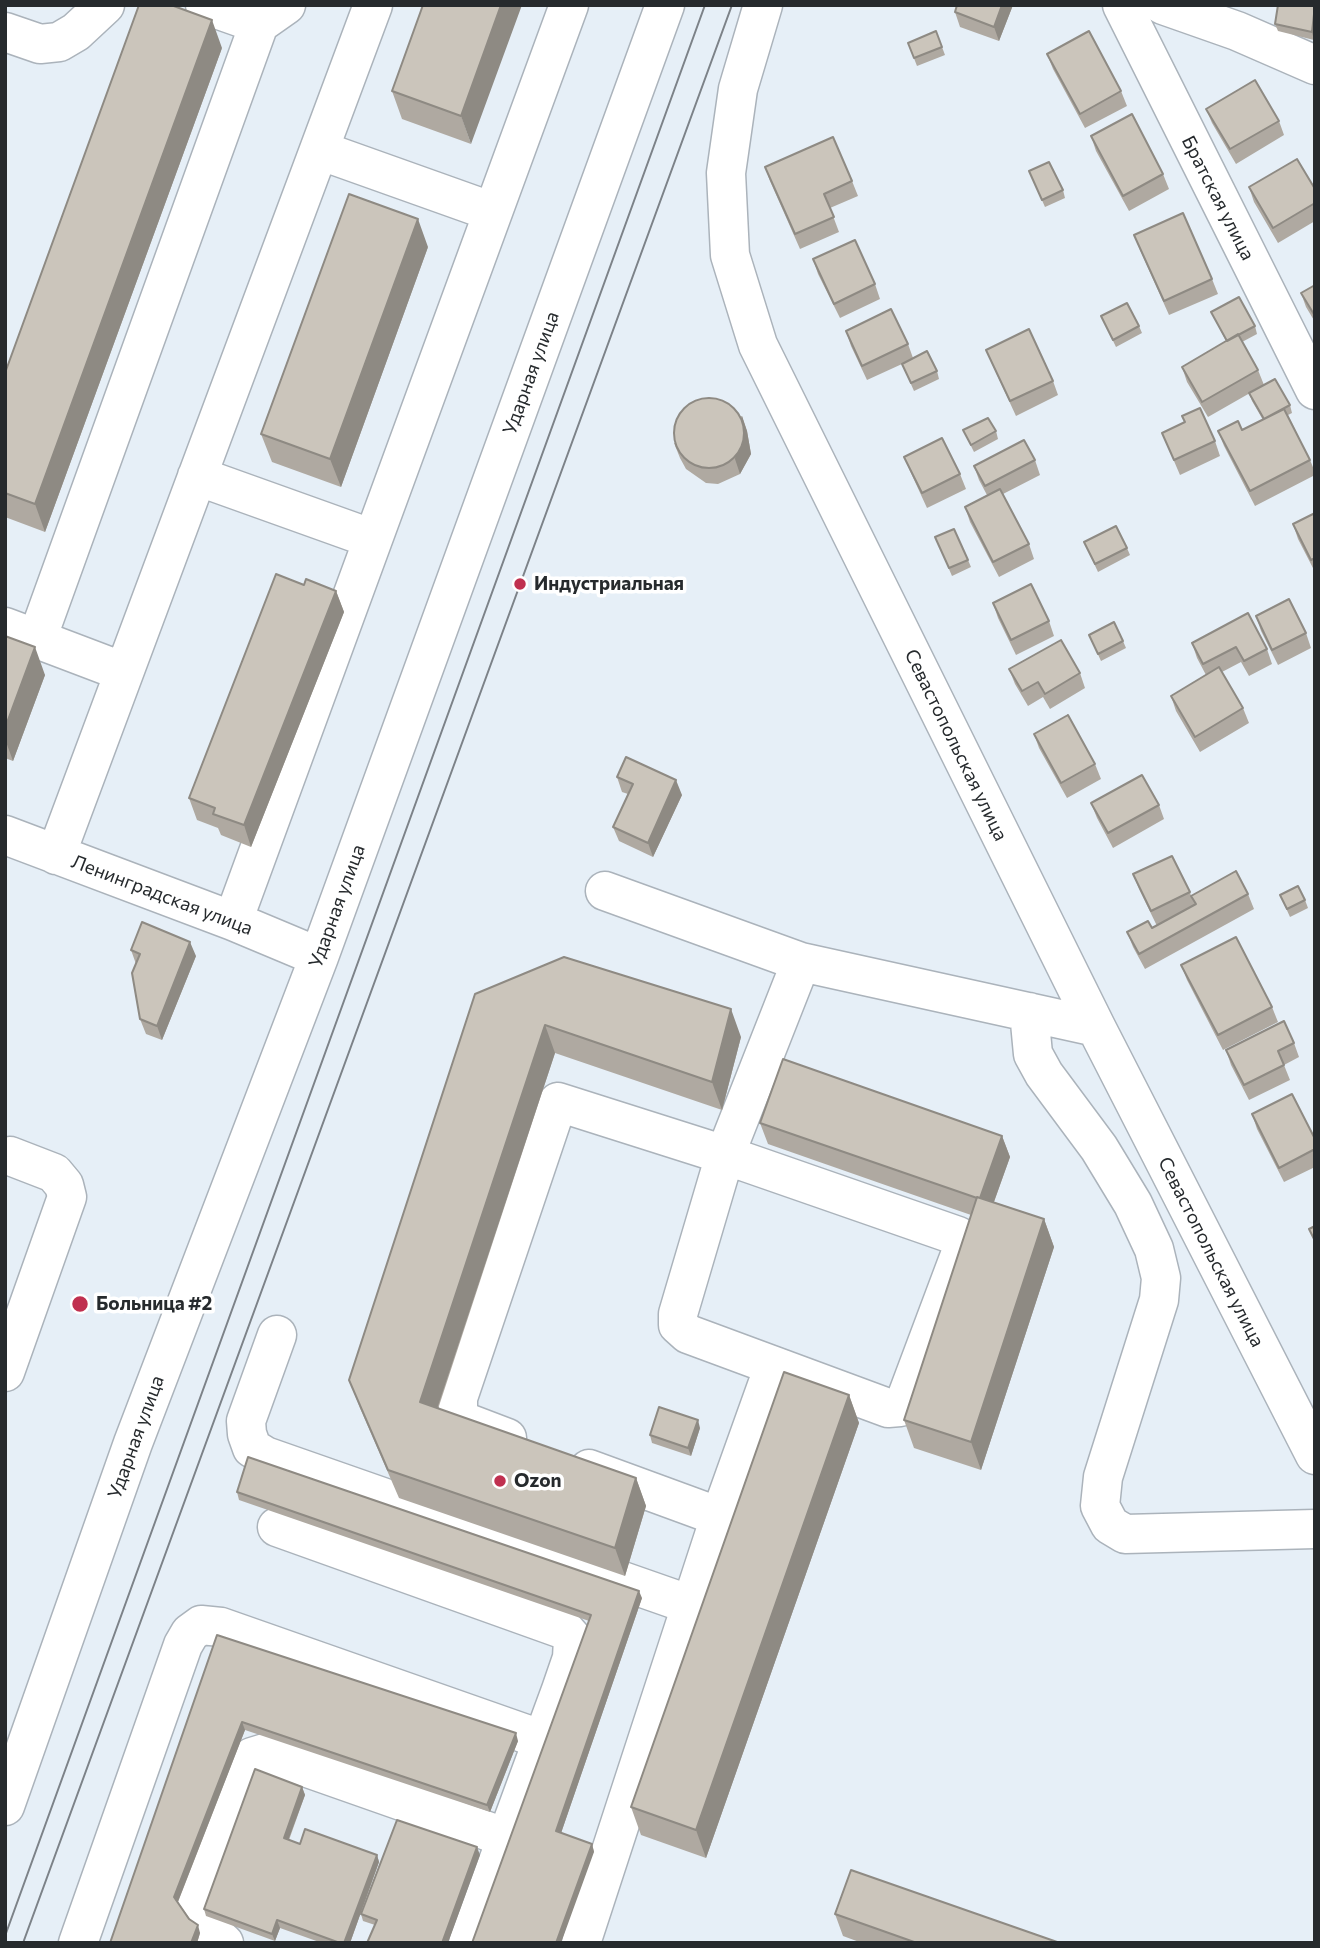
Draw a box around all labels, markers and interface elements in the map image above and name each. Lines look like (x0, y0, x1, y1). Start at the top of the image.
street label: Братская улица (1177, 132, 1259, 264)
street label: Ударная улица (498, 308, 564, 438)
place label: Индустриальная (534, 573, 684, 595)
marker: Индустриальная (512, 576, 528, 592)
street label: Севастопольская улица (900, 646, 1012, 844)
street label: Ударная улица (304, 841, 370, 971)
street label: Ленинградская улица (68, 850, 256, 940)
street label: Севастопольская улица (1153, 1153, 1269, 1351)
place label: Больница #2 (96, 1293, 212, 1315)
marker: Больница #2 (70, 1294, 90, 1314)
street label: Ударная улица (103, 1372, 169, 1502)
place label: Ozon (514, 1470, 562, 1492)
marker: Ozon (492, 1473, 508, 1489)

